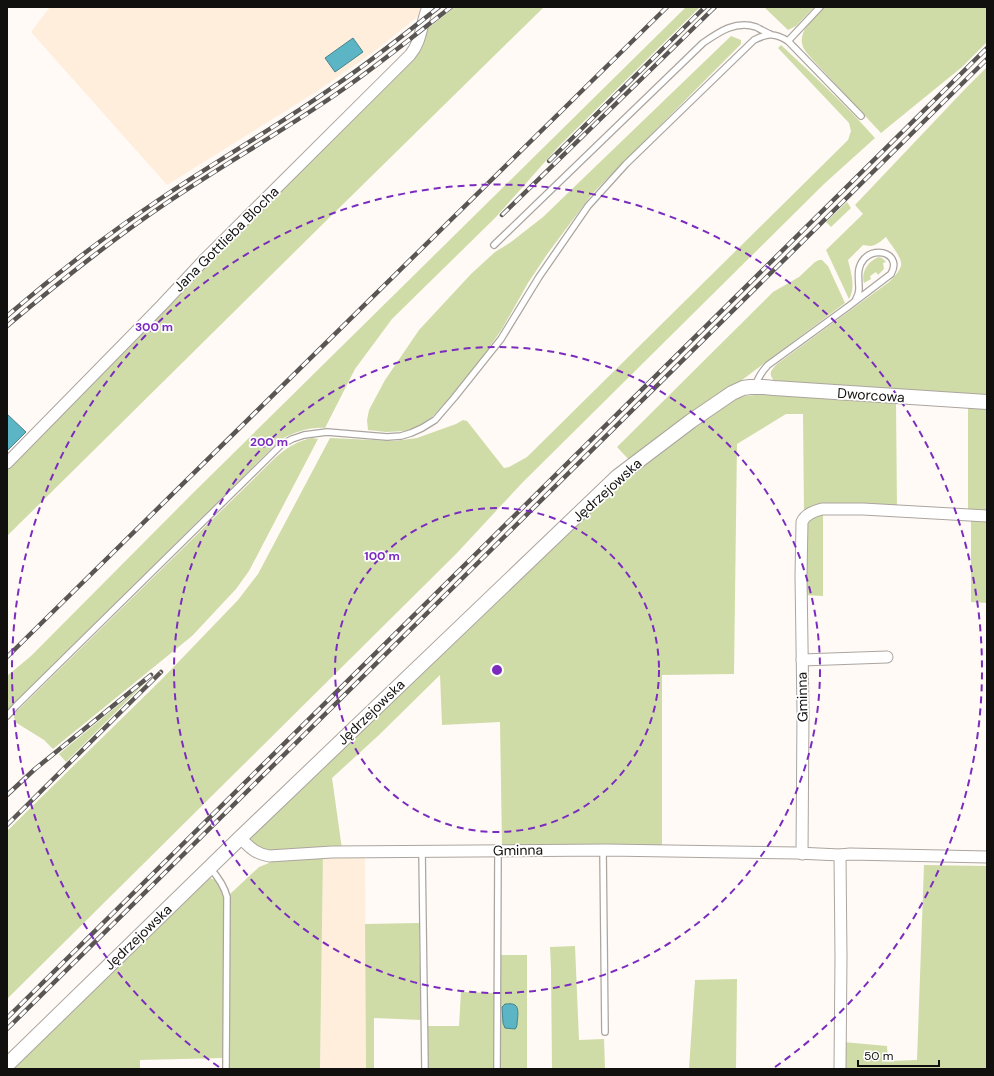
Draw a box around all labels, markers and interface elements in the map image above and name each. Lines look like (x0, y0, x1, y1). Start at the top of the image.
street label: Jana Gottlieba Blocha (170, 183, 282, 295)
text: 300 m (135, 319, 173, 335)
street label: Dworcowa (837, 384, 905, 406)
text: 200 m (250, 434, 288, 450)
street label: Jędrzejowska (569, 454, 645, 526)
text: 100 m (364, 548, 400, 564)
centre of rings (490, 663, 504, 677)
street label: Gminna (793, 672, 811, 722)
street label: Jędrzejowska (333, 675, 409, 749)
street label: Gminna (493, 841, 543, 859)
street label: Jędrzejowska (100, 900, 176, 974)
scale bar (858, 1042, 939, 1068)
text: 50 m (864, 1048, 893, 1064)

